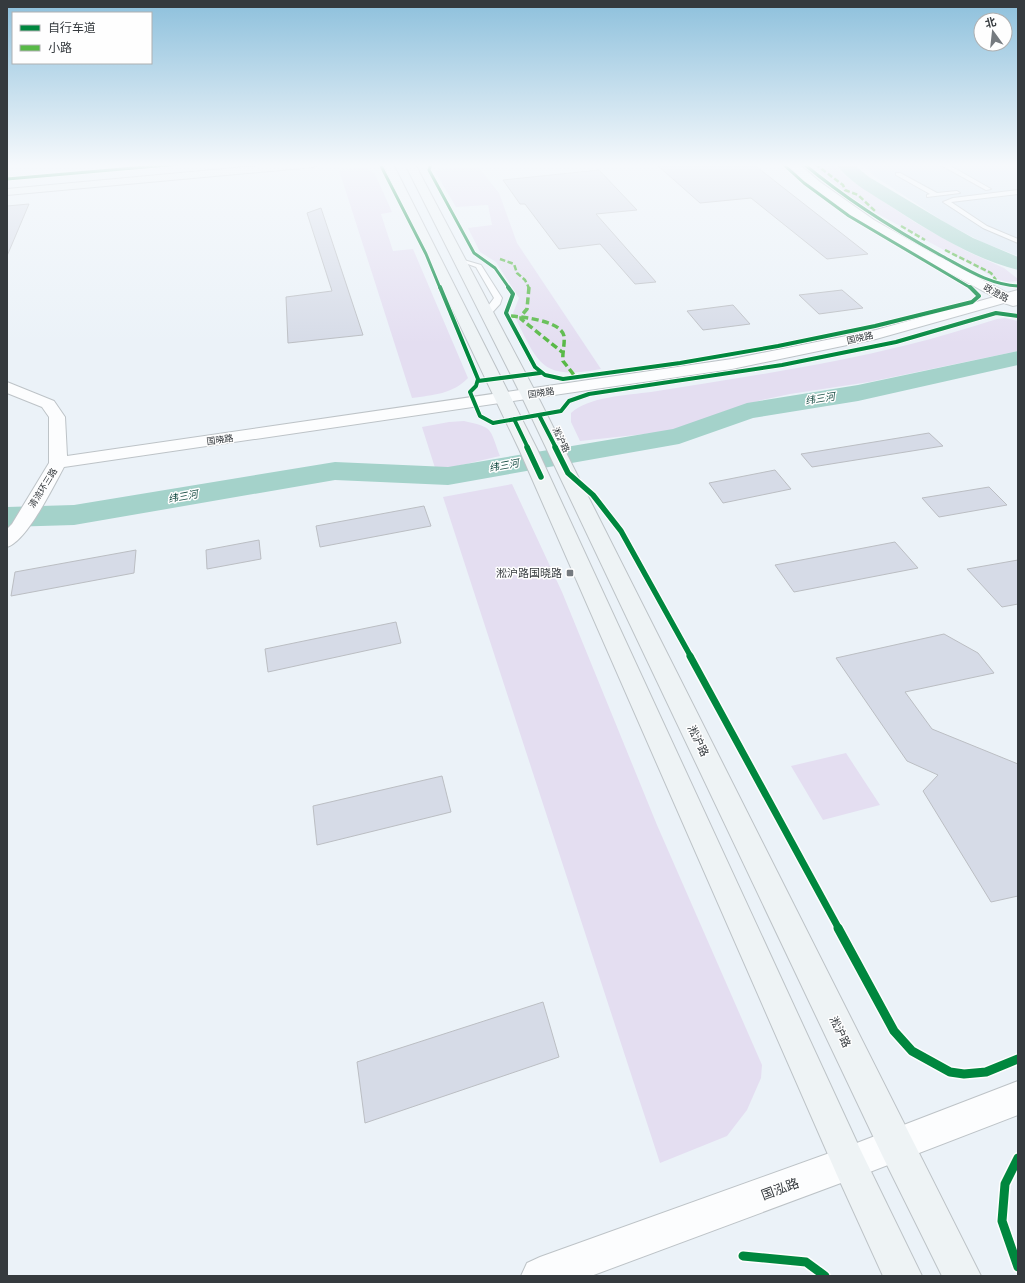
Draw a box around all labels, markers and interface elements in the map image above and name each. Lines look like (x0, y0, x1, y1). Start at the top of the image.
legend (12, 12, 152, 64)
north arrow (973, 12, 1013, 52)
text: 北 (984, 15, 998, 31)
text: 自行车道 (48, 21, 96, 35)
text: 小路 (48, 41, 72, 55)
street label: 政澄路 (982, 282, 1010, 304)
street label: 国晓路 (846, 330, 874, 346)
street label: 国晓路 (527, 386, 555, 400)
water label: 纬三河 (804, 390, 838, 407)
street label: 淞沪路 (551, 426, 571, 454)
street label: 国晓路 (206, 433, 234, 447)
water label: 纬三河 (488, 457, 522, 475)
street label: 清流环三路 (27, 466, 59, 510)
water label: 纬三河 (167, 488, 201, 506)
place label: 淞沪路国晓路 (496, 567, 562, 580)
marker: 淞沪路国晓路 (565, 568, 575, 578)
street label: 淞沪路 (685, 723, 711, 759)
street label: 淞沪路 (827, 1014, 853, 1050)
street label: 国泓路 (759, 1175, 801, 1203)

